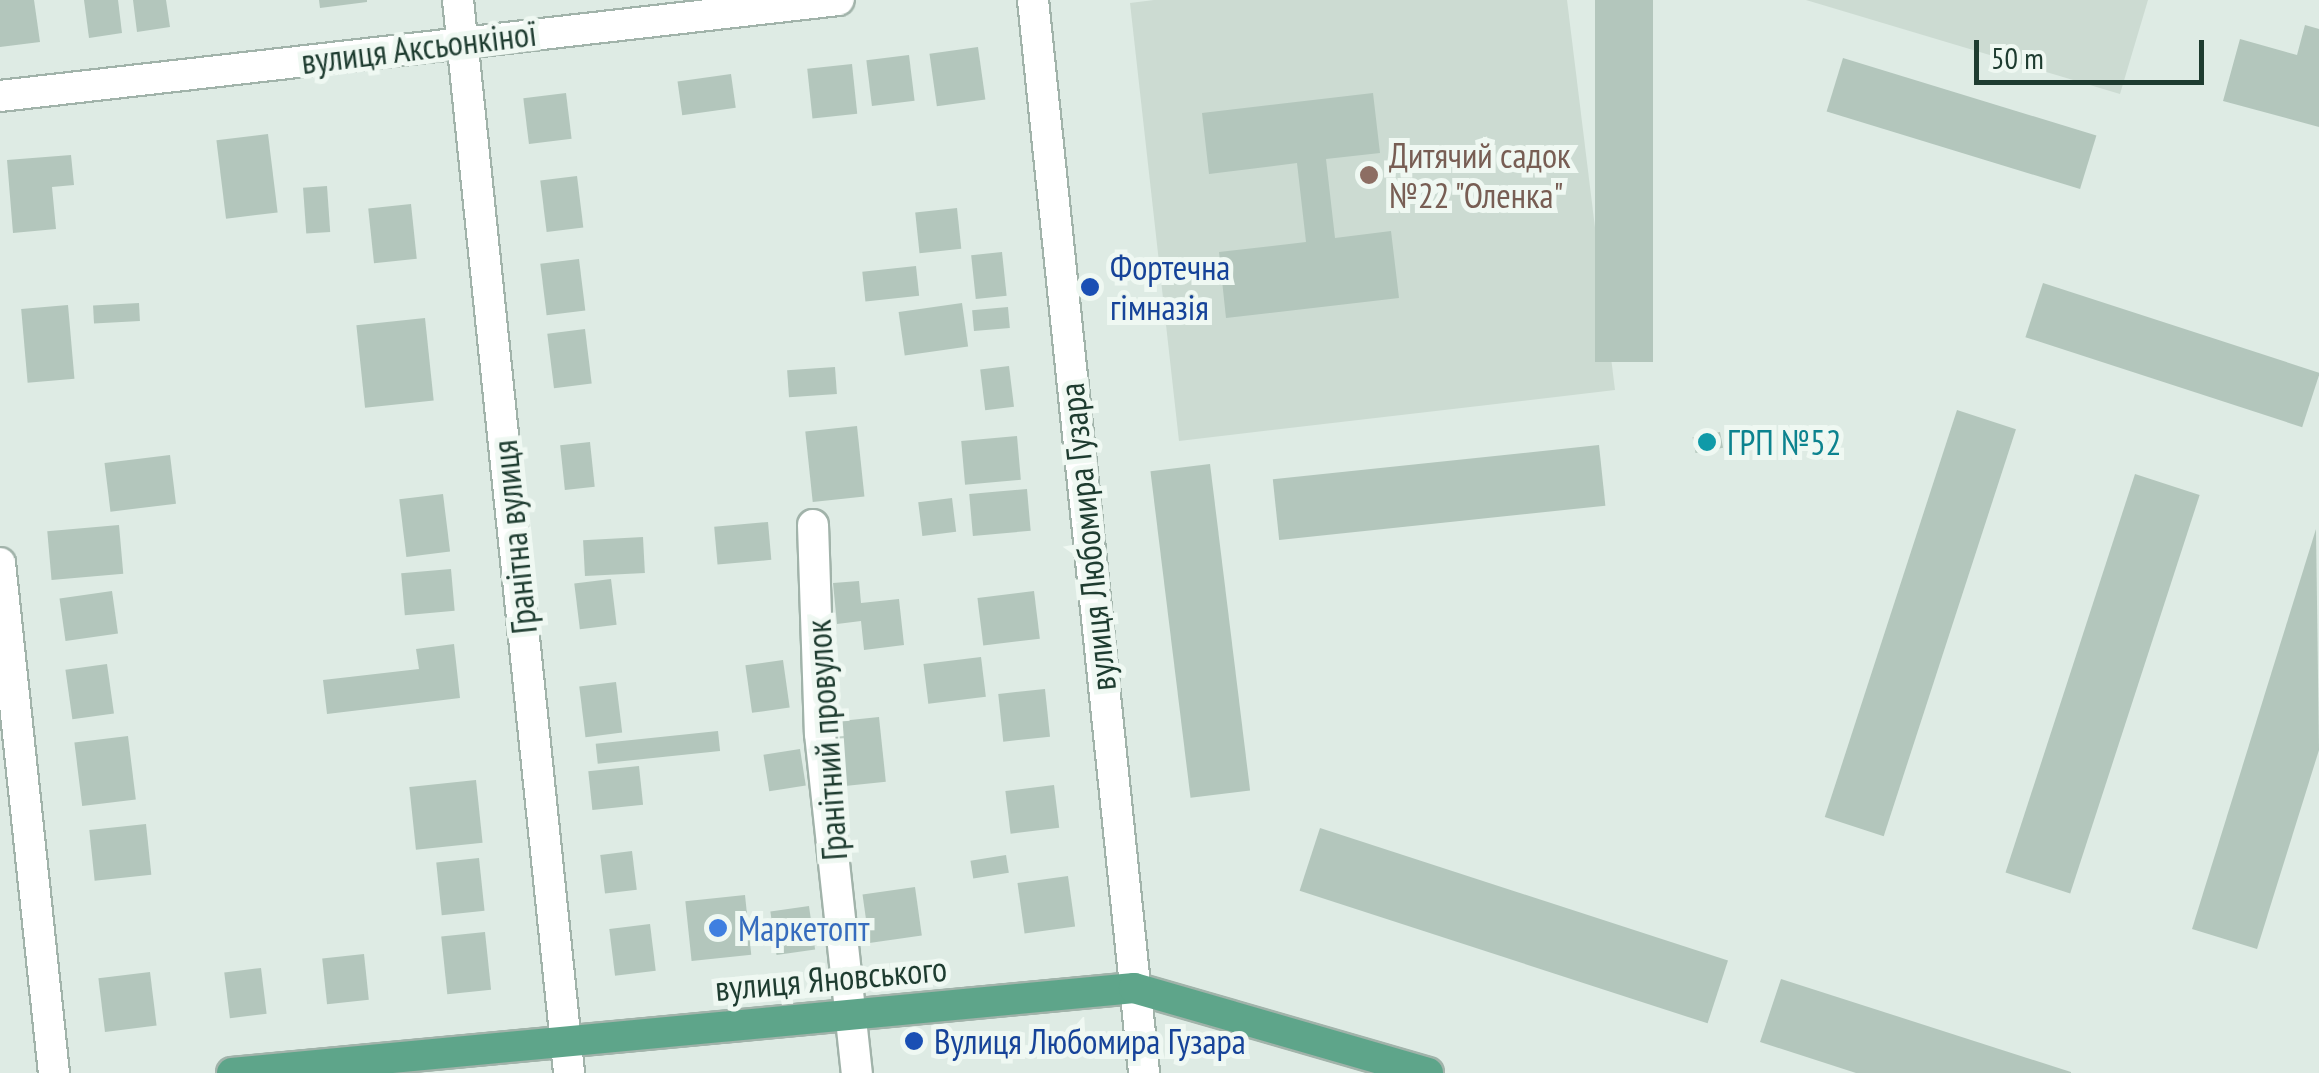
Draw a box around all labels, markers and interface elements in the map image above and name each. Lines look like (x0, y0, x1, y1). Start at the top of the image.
street label: вулиця Аксьонкіної (298, 12, 540, 82)
scale bar (1979, 20, 2209, 82)
text: 50 m (1991, 38, 2044, 77)
place label: Дитячий садок №22 "Оленка" (1389, 134, 1571, 216)
marker: Дитячий садок №22 "Оленка" (1358, 164, 1380, 186)
place label: Фортечна гімназія (1110, 246, 1230, 328)
marker: Фортечна гімназія (1079, 276, 1101, 298)
street label: вулиця Любомира Гузара (1050, 381, 1124, 693)
place label: ГРП №52 (1727, 421, 1841, 463)
marker: ГРП №52 (1696, 431, 1718, 453)
street label: Гранітна вулиця (483, 438, 545, 636)
street label: Гранітний провулок (797, 618, 855, 862)
place label: Маркетопт (738, 907, 869, 949)
marker: Маркетопт (707, 917, 729, 939)
street label: вулиця Яновського (713, 947, 949, 1009)
place label: Вулиця Любомира Гузара (934, 1020, 1246, 1062)
marker: Вулиця Любомира Гузара (903, 1030, 925, 1052)

